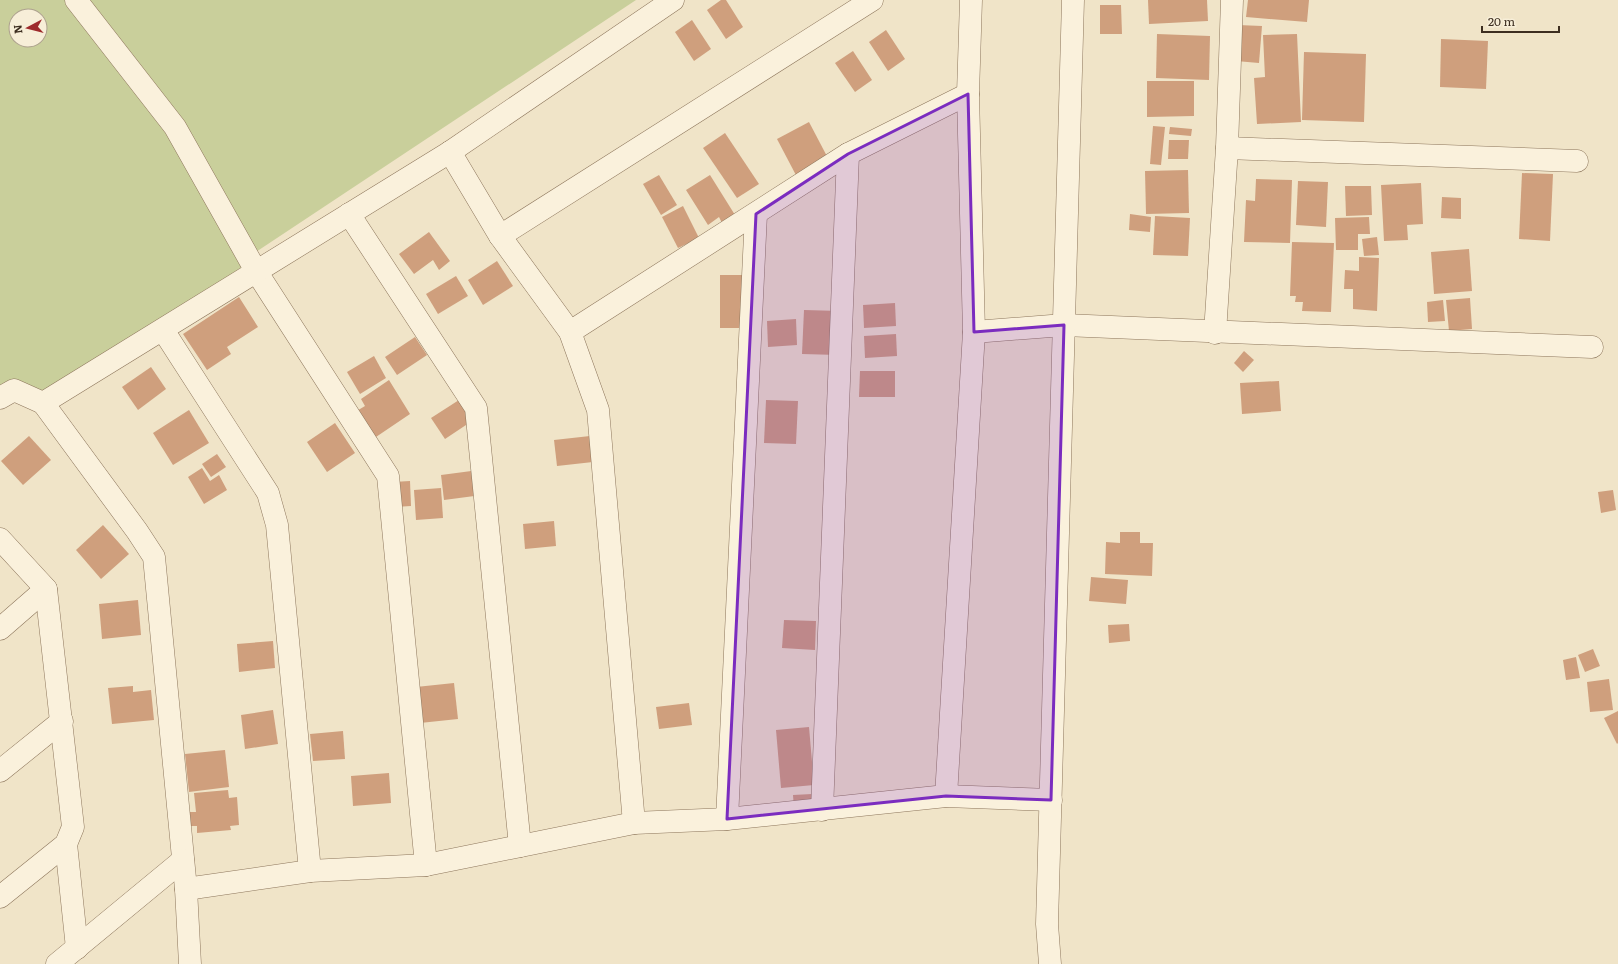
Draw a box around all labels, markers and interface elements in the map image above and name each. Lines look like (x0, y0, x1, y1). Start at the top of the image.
north arrow (8, 8, 48, 48)
scale bar (1482, 8, 1559, 34)
text: 20 m (1488, 12, 1515, 30)
text: N (9, 24, 26, 35)

